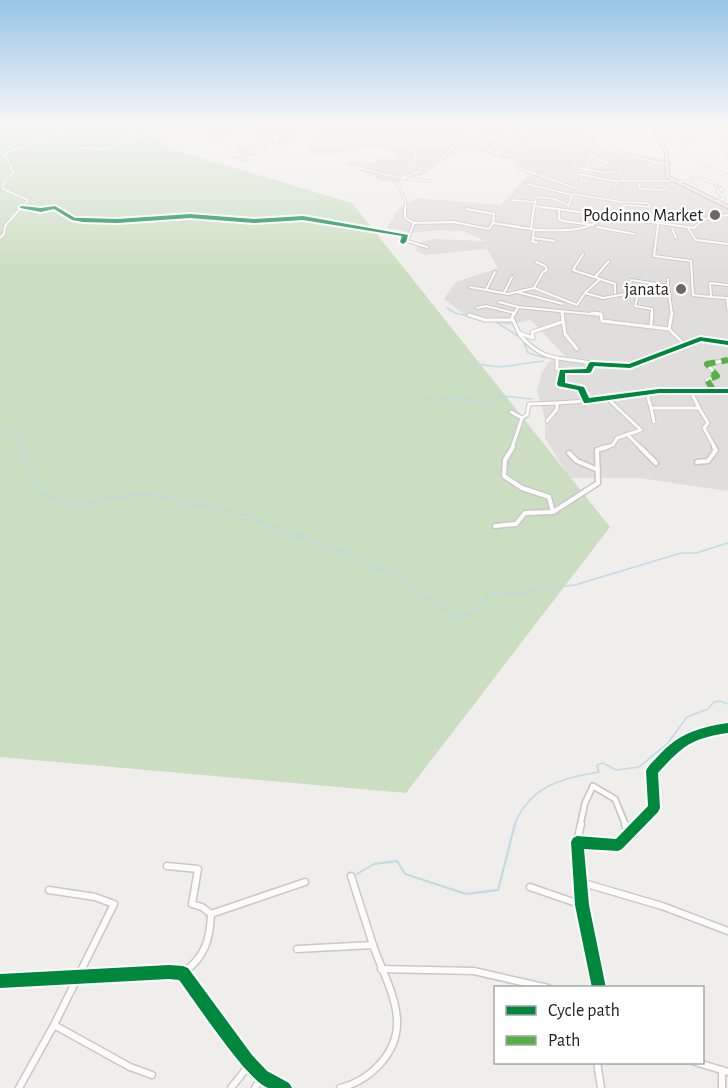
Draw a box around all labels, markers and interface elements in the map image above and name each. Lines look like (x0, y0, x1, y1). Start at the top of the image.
place label: Podoinno Market (583, 207, 703, 225)
marker: Podoinno Market (708, 208, 722, 222)
place label: janata (624, 281, 669, 299)
marker: janata (674, 282, 688, 296)
legend (494, 986, 704, 1064)
text: Cycle path (548, 1002, 620, 1020)
text: Path (548, 1032, 580, 1050)

